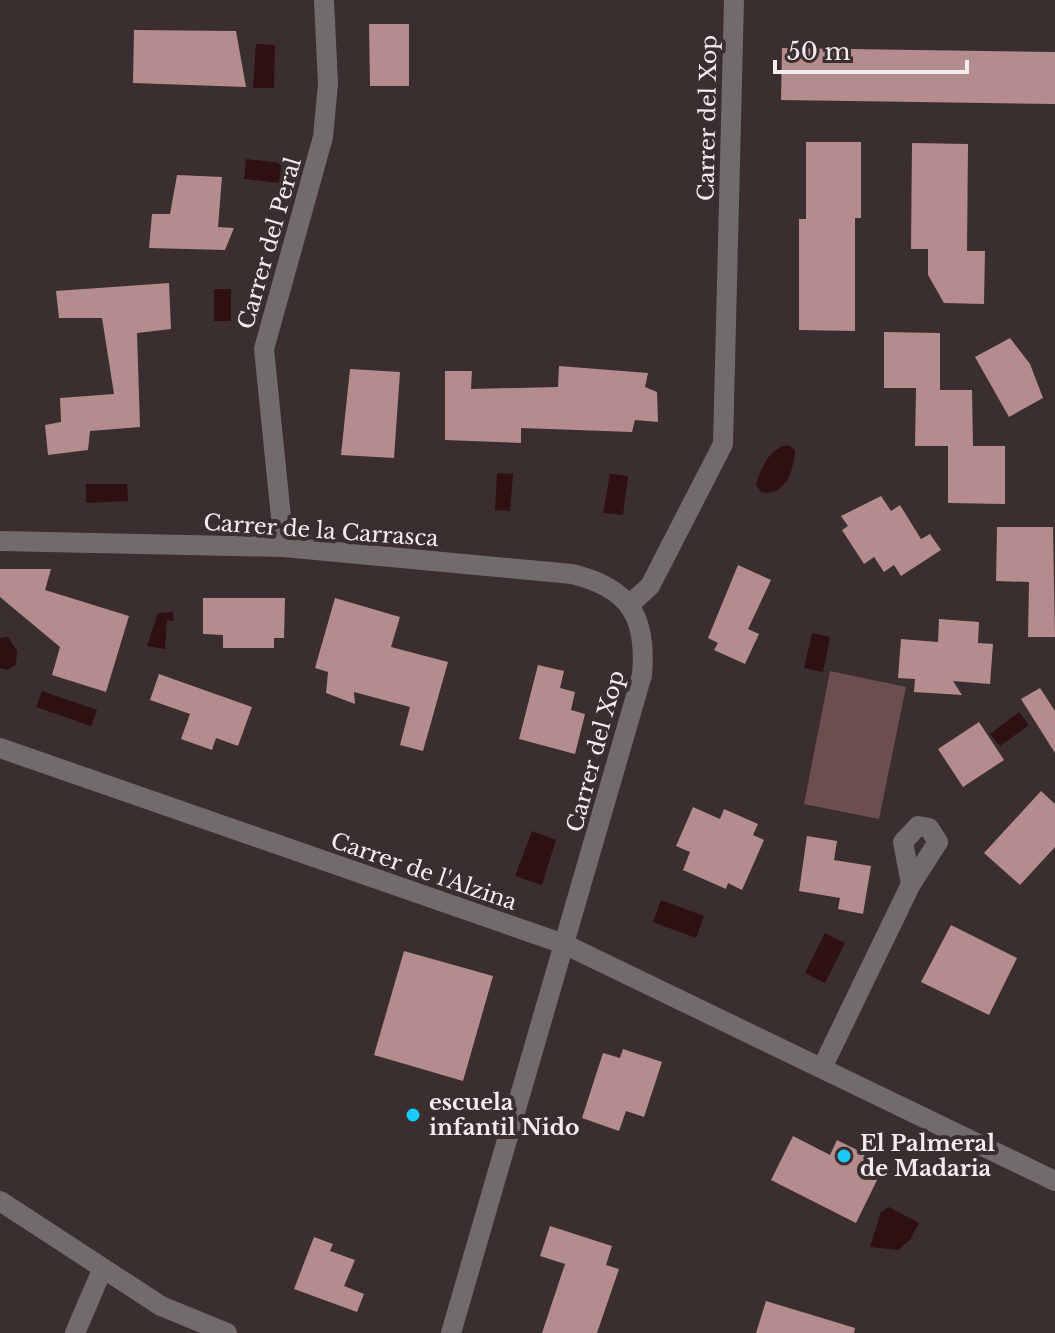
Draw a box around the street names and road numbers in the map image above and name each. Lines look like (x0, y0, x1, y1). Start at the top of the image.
street label: Carrer del Xop (693, 35, 722, 201)
street label: Carrer del Peral (232, 154, 307, 332)
street label: Carrer de la Carrasca (203, 509, 440, 552)
street label: Carrer del Xop (561, 667, 630, 835)
street label: Carrer de l'Alzina (327, 827, 521, 916)

